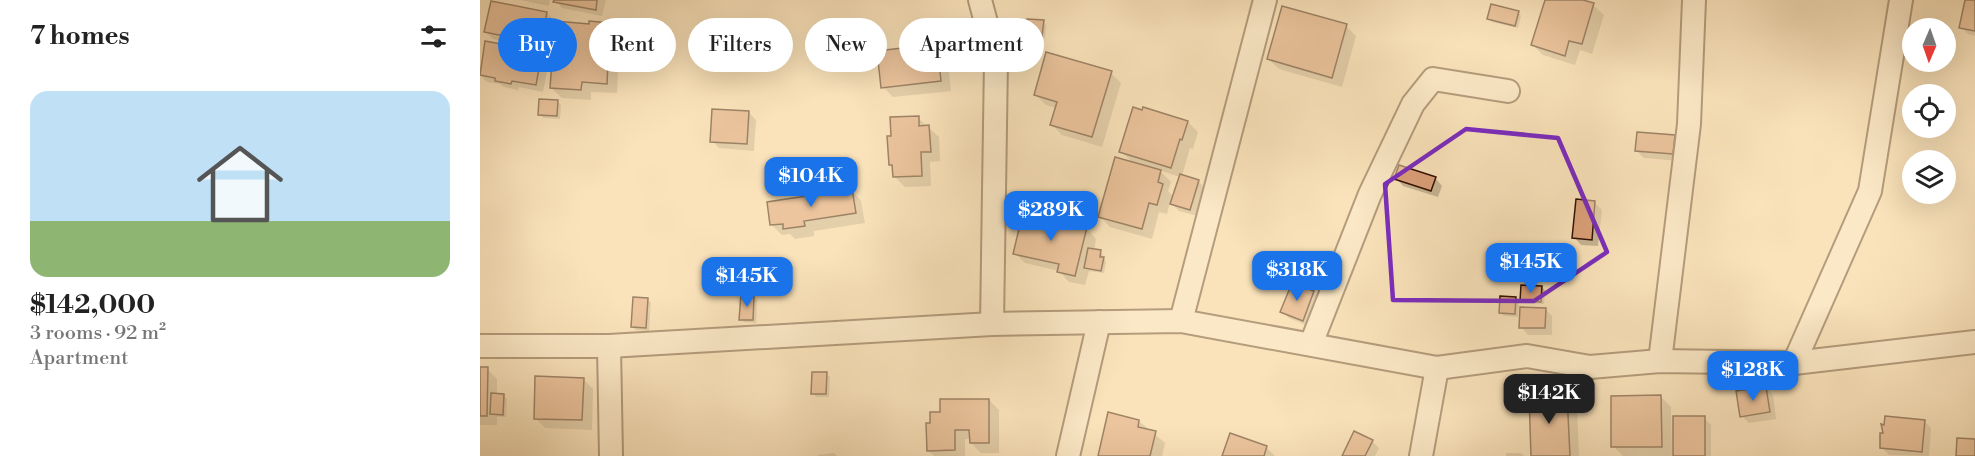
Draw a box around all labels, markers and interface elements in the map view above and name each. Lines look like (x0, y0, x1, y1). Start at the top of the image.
chip: Buy (498, 18, 577, 72)
chip: Rent (589, 18, 676, 72)
chip: Filters (688, 18, 793, 72)
chip: New (805, 18, 887, 72)
chip: Apartment (899, 18, 1044, 72)
north arrow (1902, 18, 1956, 72)
map controls (1902, 18, 1956, 204)
text: 7 homes (30, 20, 130, 52)
icon: filters (417, 20, 450, 53)
button: locate (1902, 84, 1956, 138)
icon: home (186, 130, 294, 238)
button: layers (1902, 150, 1956, 204)
pin: $104K (769, 157, 853, 208)
text: $104K (779, 164, 844, 189)
pin: $289K (1009, 191, 1093, 242)
text: $289K (1018, 198, 1084, 223)
pin: $145K (1489, 243, 1573, 294)
text: $145K (1500, 250, 1562, 275)
pin: $318K (1255, 251, 1339, 302)
pin: $145K (705, 257, 789, 308)
text: $318K (1266, 258, 1328, 283)
text: $145K (716, 264, 778, 289)
text: $142,000 (30, 289, 155, 321)
text: 3 rooms · 92 m² (30, 321, 166, 346)
text: Apartment (30, 346, 128, 371)
pin: $128K (1711, 351, 1795, 402)
text: $128K (1721, 358, 1785, 383)
pin: $142K (1507, 374, 1591, 425)
text: $142K (1518, 381, 1580, 406)

